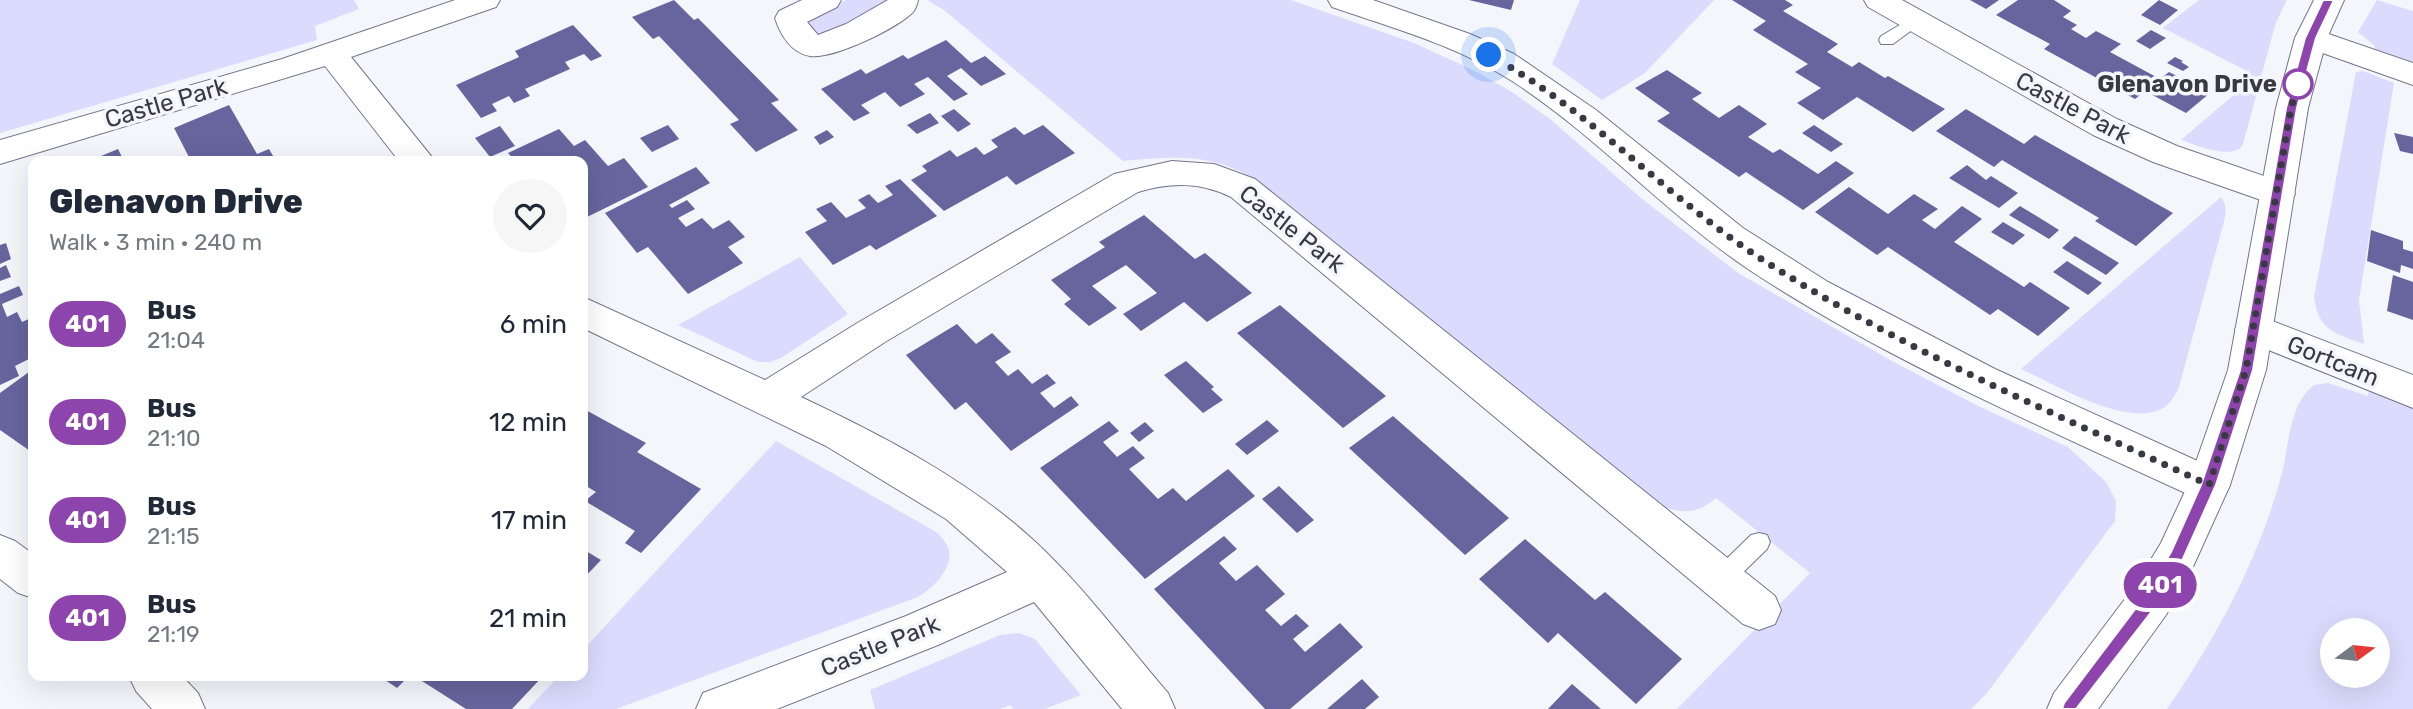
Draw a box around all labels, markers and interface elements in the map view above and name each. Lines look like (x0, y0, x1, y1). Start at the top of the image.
your location (1471, 37, 1506, 72)
street label: Castle Park (2011, 66, 2136, 150)
marker: Glenavon Drive (2283, 69, 2313, 99)
place label: Glenavon Drive (2097, 70, 2277, 98)
street label: Castle Park (102, 72, 231, 134)
button: heart (493, 179, 567, 253)
street label: Castle Park (1234, 179, 1351, 279)
text: Glenavon Drive (49, 182, 303, 221)
text: Walk · 3 min · 240 m (49, 228, 262, 256)
text: Bus (147, 295, 196, 326)
text: 6 min (500, 309, 567, 340)
text: 401 (65, 310, 110, 338)
text: 21:04 (147, 326, 205, 354)
street label: Gortcam (2283, 330, 2383, 392)
text: Bus (147, 393, 196, 424)
text: 12 min (489, 407, 567, 438)
text: 401 (65, 408, 110, 436)
text: 21:10 (147, 424, 201, 452)
text: Bus (147, 491, 196, 522)
text: 17 min (491, 505, 567, 536)
text: 401 (65, 506, 110, 534)
text: 21:15 (147, 522, 200, 550)
line badge: 401 (2120, 562, 2200, 608)
text: 401 (2138, 571, 2182, 599)
text: Bus (147, 589, 196, 620)
text: 21 min (489, 603, 567, 634)
text: 401 (65, 604, 110, 632)
street label: Castle Park (816, 609, 944, 683)
north arrow (2320, 618, 2390, 688)
map controls (2320, 618, 2390, 688)
text: 21:19 (147, 620, 200, 648)

